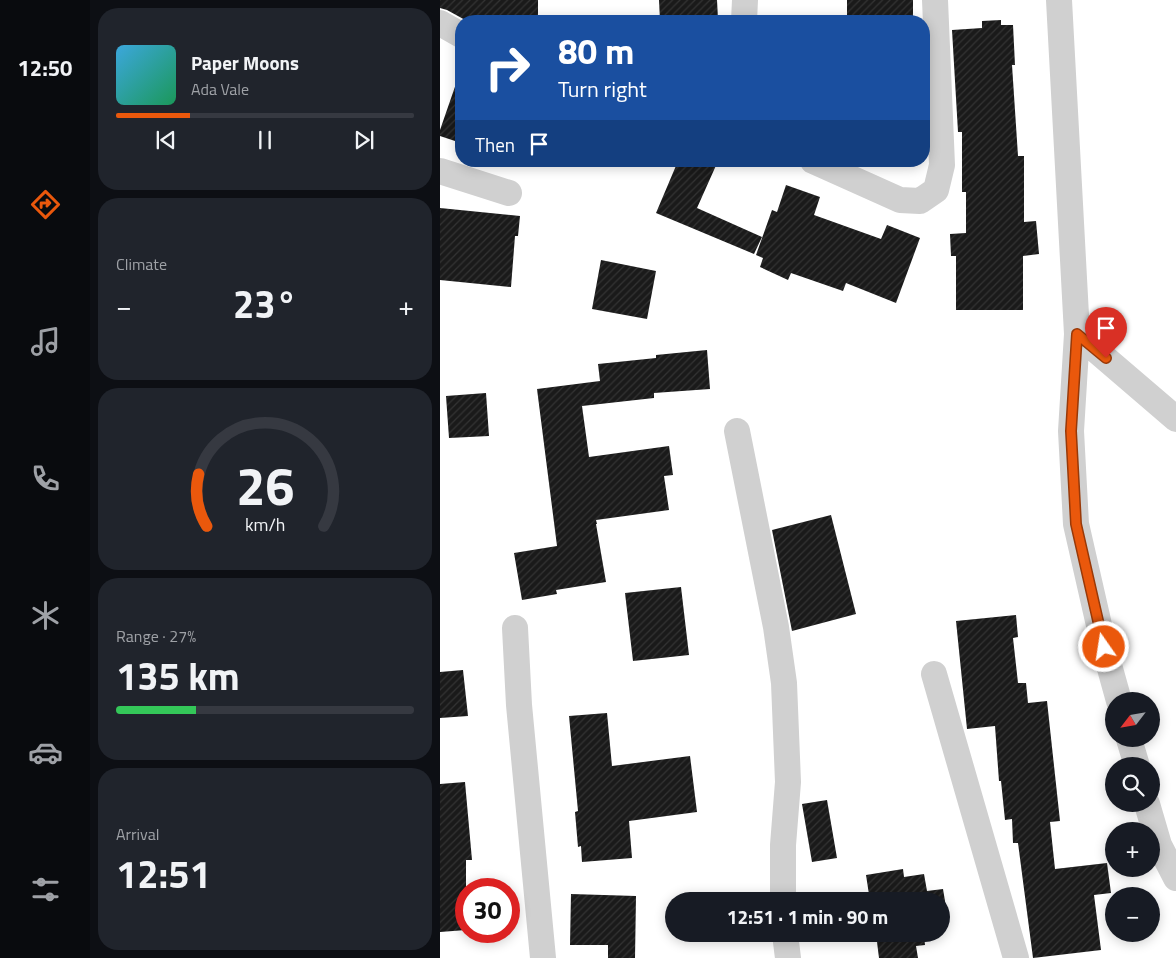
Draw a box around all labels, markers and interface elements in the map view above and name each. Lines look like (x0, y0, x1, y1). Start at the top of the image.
text: 80 m (558, 24, 634, 78)
icon: right (475, 35, 540, 100)
text: Paper Moons (191, 48, 299, 77)
text: 12:50 (18, 51, 72, 85)
text: Turn right (558, 72, 647, 106)
text: Ada Vale (191, 77, 249, 101)
icon: previous (152, 126, 180, 154)
icon: pause (251, 126, 279, 154)
icon: next (350, 126, 378, 154)
text: Then (475, 130, 515, 159)
icon: arrive (525, 130, 553, 158)
icon: directions (28, 187, 63, 222)
text: Climate (116, 252, 167, 276)
text: 23° (233, 275, 297, 333)
text: − (116, 284, 132, 327)
text: + (398, 284, 414, 327)
pin (1085, 307, 1127, 358)
icon: arrive (1092, 314, 1120, 342)
icon: music (28, 324, 63, 359)
text: 26 (236, 446, 294, 525)
icon: phone (28, 461, 63, 496)
text: km/h (245, 511, 285, 538)
icon: climate (28, 598, 63, 633)
position arrow (1077, 620, 1129, 672)
text: Range · 27% (116, 624, 196, 648)
text: 135 km (116, 647, 240, 705)
north arrow (1105, 692, 1160, 748)
map controls (1105, 692, 1160, 942)
icon: car (28, 735, 63, 770)
button: search (1105, 757, 1160, 812)
text: Arrival (116, 822, 159, 846)
button: + (1105, 822, 1160, 877)
text: 12:51 (116, 845, 211, 903)
icon: filters (28, 872, 63, 907)
speed limit sign: 30 (455, 878, 520, 943)
button: − (1105, 887, 1160, 942)
text: 12:51 · 1 min · 90 m (727, 902, 888, 931)

